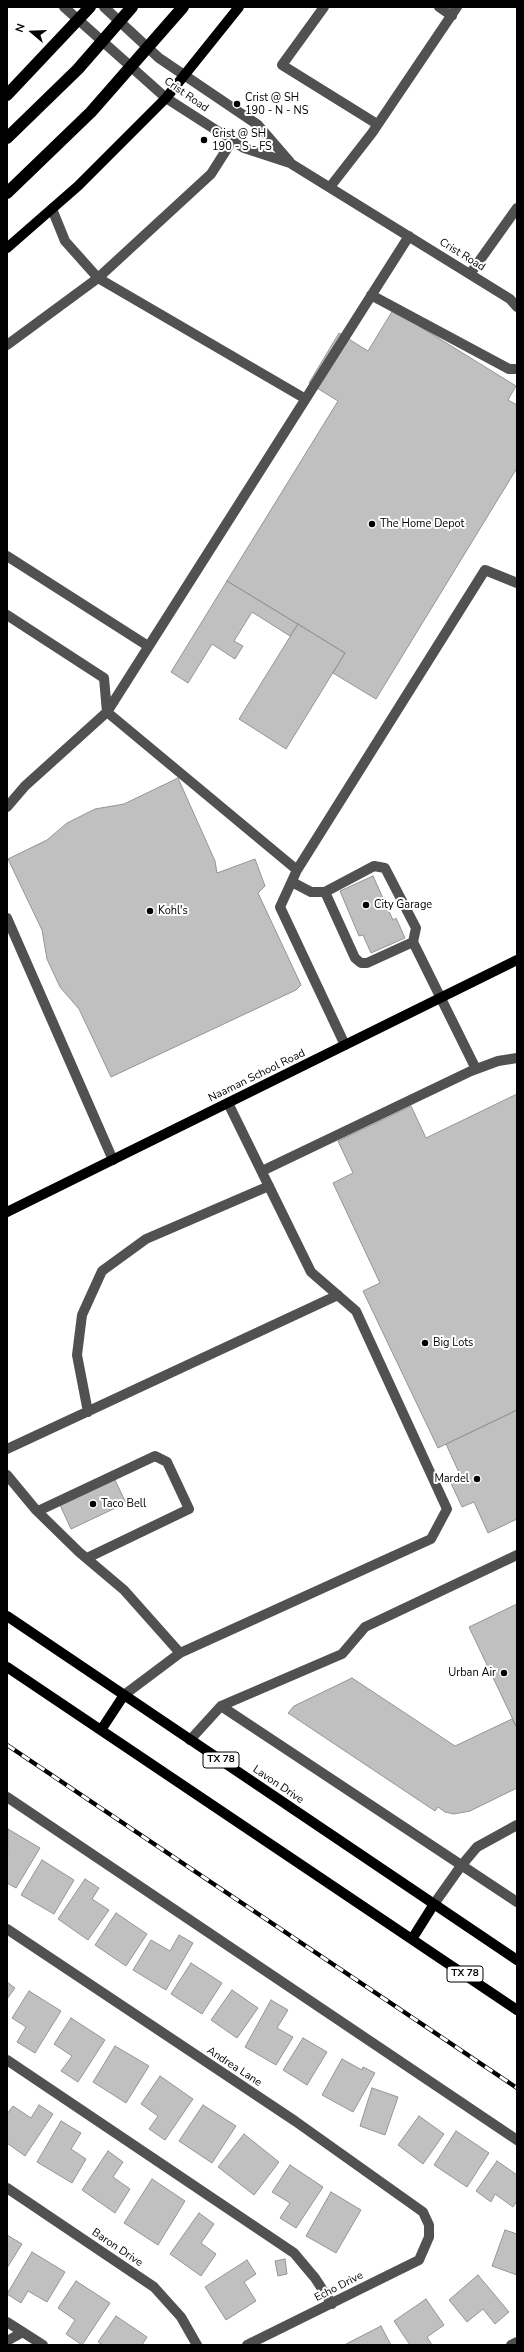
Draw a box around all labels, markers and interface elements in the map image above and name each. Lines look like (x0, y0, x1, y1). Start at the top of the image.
north arrow (12, 12, 52, 52)
text: N (12, 22, 29, 34)
street label: Crist Road (161, 75, 211, 115)
place label: Crist @ SH 190 - N - NS (245, 91, 308, 117)
marker: Crist @ SH 190 - N - NS (232, 99, 242, 109)
place label: Crist @ SH 190 - S - FS (212, 127, 272, 153)
marker: Crist @ SH 190 - S - FS (199, 135, 209, 145)
street label: Crist Road (437, 236, 487, 274)
place label: The Home Depot (380, 517, 464, 531)
marker: The Home Depot (367, 519, 377, 529)
place label: City Garage (374, 898, 432, 912)
marker: City Garage (361, 900, 371, 910)
place label: Kohl's (158, 904, 188, 918)
marker: Kohl's (145, 906, 155, 916)
street label: Naaman School Road (206, 1047, 308, 1105)
place label: Big Lots (433, 1336, 473, 1350)
marker: Big Lots (420, 1338, 430, 1348)
place label: Mardel (434, 1472, 469, 1486)
marker: Mardel (472, 1474, 482, 1484)
place label: Taco Bell (101, 1497, 146, 1511)
marker: Taco Bell (88, 1499, 98, 1509)
place label: Urban Air (448, 1666, 496, 1680)
marker: Urban Air (499, 1668, 509, 1678)
road number: TX 78 (203, 1752, 239, 1768)
street label: Lavon Drive (250, 1763, 306, 1807)
road number: TX 78 (447, 1966, 483, 1982)
street label: Andrea Lane (204, 2044, 264, 2090)
street label: Baron Drive (89, 2226, 145, 2270)
street label: Echo Drive (313, 2269, 365, 2305)

